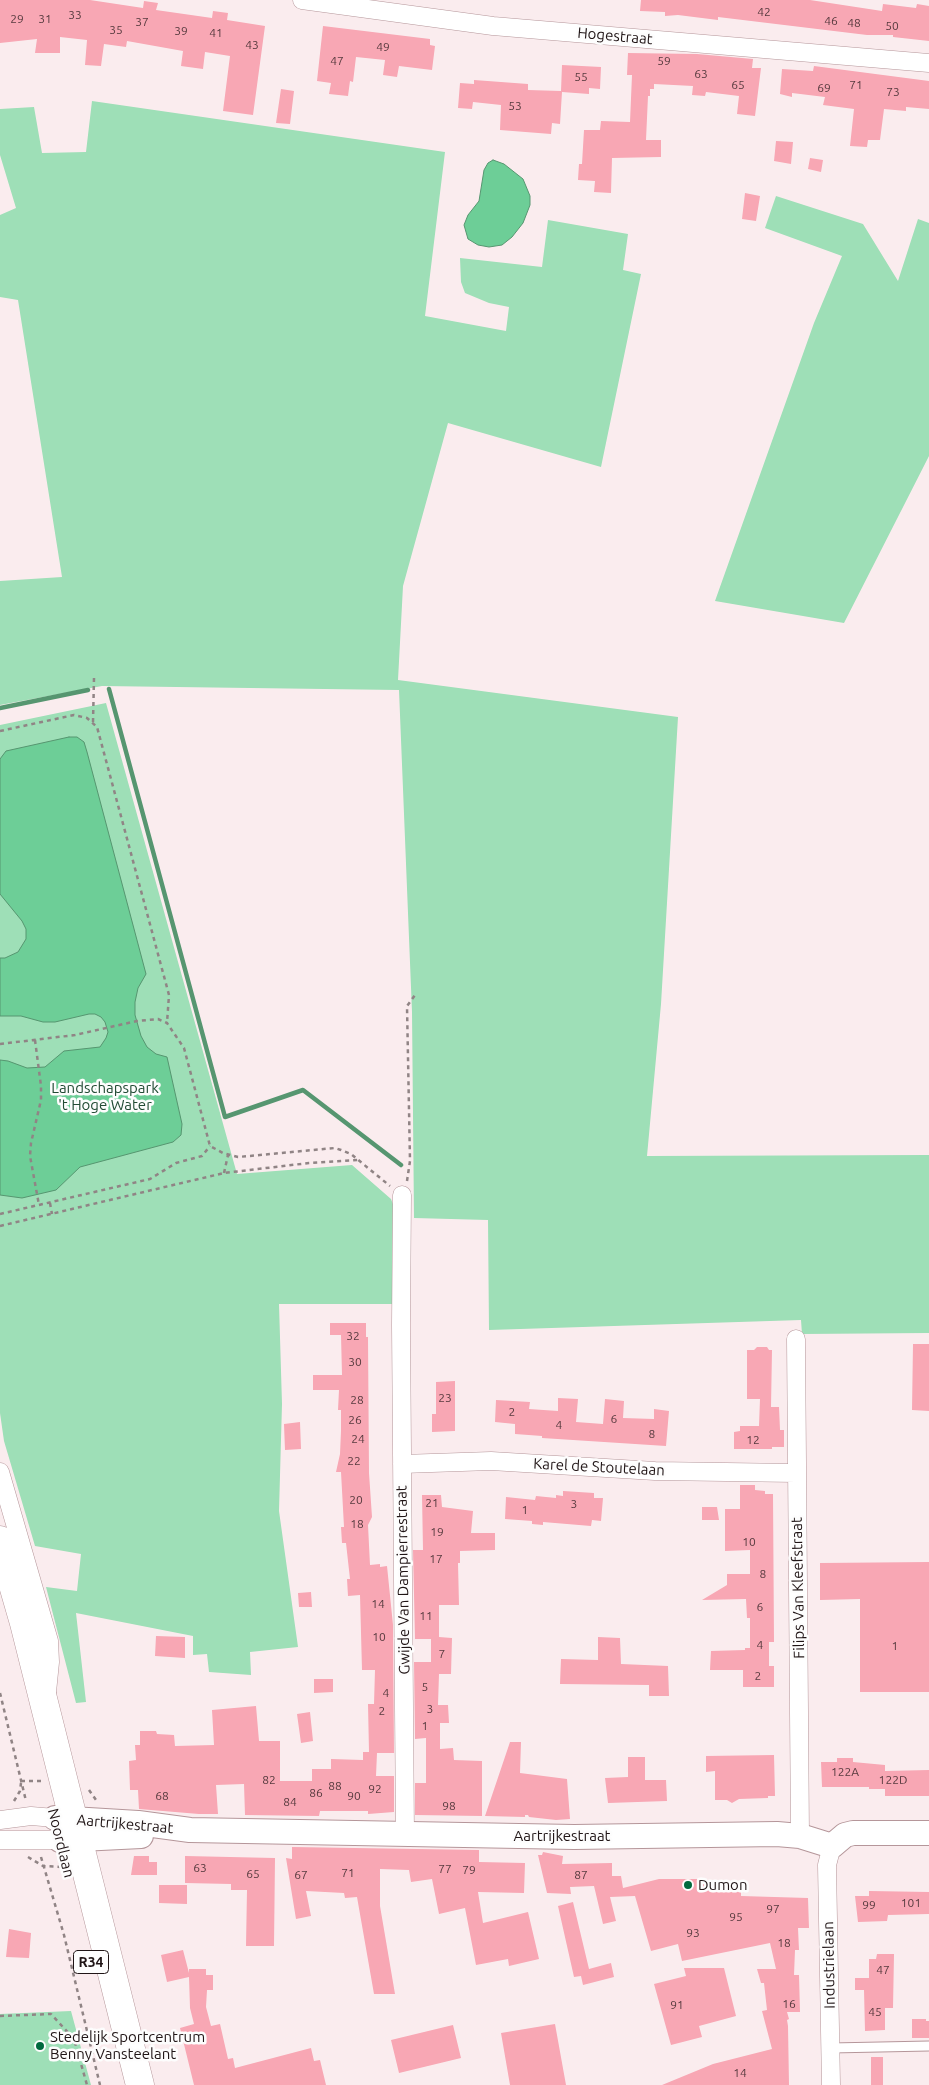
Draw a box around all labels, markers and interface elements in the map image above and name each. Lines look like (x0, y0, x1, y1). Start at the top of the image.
house number: 42 (757, 5, 771, 19)
house number: 33 (68, 8, 82, 22)
house number: 29 (10, 12, 24, 26)
house number: 31 (38, 12, 52, 26)
house number: 46 (824, 14, 838, 28)
house number: 37 (135, 15, 149, 29)
house number: 48 (847, 16, 861, 30)
house number: 50 (885, 19, 899, 33)
house number: 35 (109, 23, 123, 37)
house number: 39 (174, 24, 188, 38)
street label: Hogestraat (577, 24, 653, 48)
house number: 41 (209, 26, 223, 40)
house number: 43 (245, 38, 259, 52)
house number: 49 (376, 40, 390, 54)
house number: 47 (330, 54, 344, 68)
house number: 59 (657, 54, 671, 68)
house number: 63 (694, 67, 708, 81)
house number: 55 (574, 70, 588, 84)
house number: 65 (731, 78, 745, 92)
house number: 71 (849, 78, 863, 92)
house number: 69 (817, 81, 831, 95)
house number: 73 (886, 85, 900, 99)
house number: 53 (508, 99, 522, 113)
park label: Landschapspark 't Hoge Water (51, 1079, 159, 1114)
house number: 32 (346, 1329, 360, 1343)
house number: 30 (348, 1355, 362, 1369)
house number: 23 (438, 1391, 452, 1405)
house number: 28 (350, 1393, 364, 1407)
house number: 2 (509, 1405, 515, 1419)
house number: 6 (611, 1412, 617, 1426)
house number: 26 (348, 1413, 362, 1427)
house number: 4 (556, 1418, 562, 1432)
house number: 8 (649, 1427, 655, 1441)
house number: 24 (351, 1432, 365, 1446)
house number: 12 (746, 1433, 760, 1447)
house number: 22 (347, 1454, 361, 1468)
street label: Karel de Stoutelaan (533, 1455, 665, 1479)
street label: Gwijde Van Dampierrestraat (392, 1485, 414, 1675)
house number: 20 (349, 1493, 363, 1507)
house number: 21 (425, 1496, 439, 1510)
house number: 3 (571, 1497, 577, 1511)
house number: 1 (522, 1503, 528, 1517)
house number: 18 (350, 1517, 364, 1531)
street label: Filips Van Kleefstraat (788, 1517, 808, 1659)
house number: 19 (430, 1525, 444, 1539)
house number: 10 (742, 1535, 756, 1549)
house number: 17 (429, 1552, 443, 1566)
house number: 8 (760, 1567, 766, 1581)
house number: 14 (371, 1597, 385, 1611)
house number: 6 (757, 1600, 763, 1614)
house number: 11 (419, 1609, 433, 1623)
house number: 10 (372, 1630, 386, 1644)
house number: 4 (757, 1638, 763, 1652)
house number: 1 (892, 1639, 898, 1653)
house number: 7 (439, 1647, 445, 1661)
house number: 2 (755, 1669, 761, 1683)
house number: 5 (422, 1680, 428, 1694)
house number: 4 (383, 1686, 389, 1700)
house number: 3 (427, 1702, 433, 1716)
house number: 2 (379, 1704, 385, 1718)
house number: 1 (422, 1719, 428, 1733)
house number: 122A (831, 1765, 859, 1779)
house number: 82 (262, 1773, 276, 1787)
house number: 122D (879, 1773, 907, 1787)
house number: 88 (328, 1779, 342, 1793)
house number: 92 (368, 1782, 382, 1796)
house number: 86 (309, 1786, 323, 1800)
house number: 68 (155, 1789, 169, 1803)
house number: 90 (347, 1789, 361, 1803)
house number: 84 (283, 1795, 297, 1809)
house number: 98 (442, 1799, 456, 1813)
street label: Noordlaan (44, 1807, 78, 1879)
street label: Aartrijkestraat (76, 1811, 174, 1837)
street label: Aartrijkestraat (514, 1827, 610, 1845)
house number: 63 (193, 1861, 207, 1875)
house number: 77 (438, 1862, 452, 1876)
house number: 79 (462, 1863, 476, 1877)
house number: 71 (341, 1866, 355, 1880)
house number: 65 (246, 1867, 260, 1881)
house number: 67 (294, 1868, 308, 1882)
house number: 87 (574, 1868, 588, 1882)
place label: Dumon (698, 1876, 747, 1894)
marker: Dumon (682, 1879, 694, 1891)
house number: 101 (901, 1896, 921, 1910)
house number: 99 (862, 1898, 876, 1912)
house number: 97 (766, 1902, 780, 1916)
house number: 95 (729, 1910, 743, 1924)
street label: Industrielaan (819, 1921, 839, 2009)
house number: 93 (686, 1926, 700, 1940)
house number: 18 (777, 1936, 791, 1950)
road number: R34 (74, 1950, 108, 1974)
house number: 47 (876, 1963, 890, 1977)
house number: 16 (782, 1997, 796, 2011)
house number: 91 (670, 1998, 684, 2012)
house number: 45 (868, 2005, 882, 2019)
place label: Stedelijk Sportcentrum Benny Vansteelant (50, 2028, 205, 2063)
marker: Stedelijk Sportcentrum Benny Vansteelant (34, 2040, 46, 2052)
house number: 14 (733, 2066, 747, 2080)

